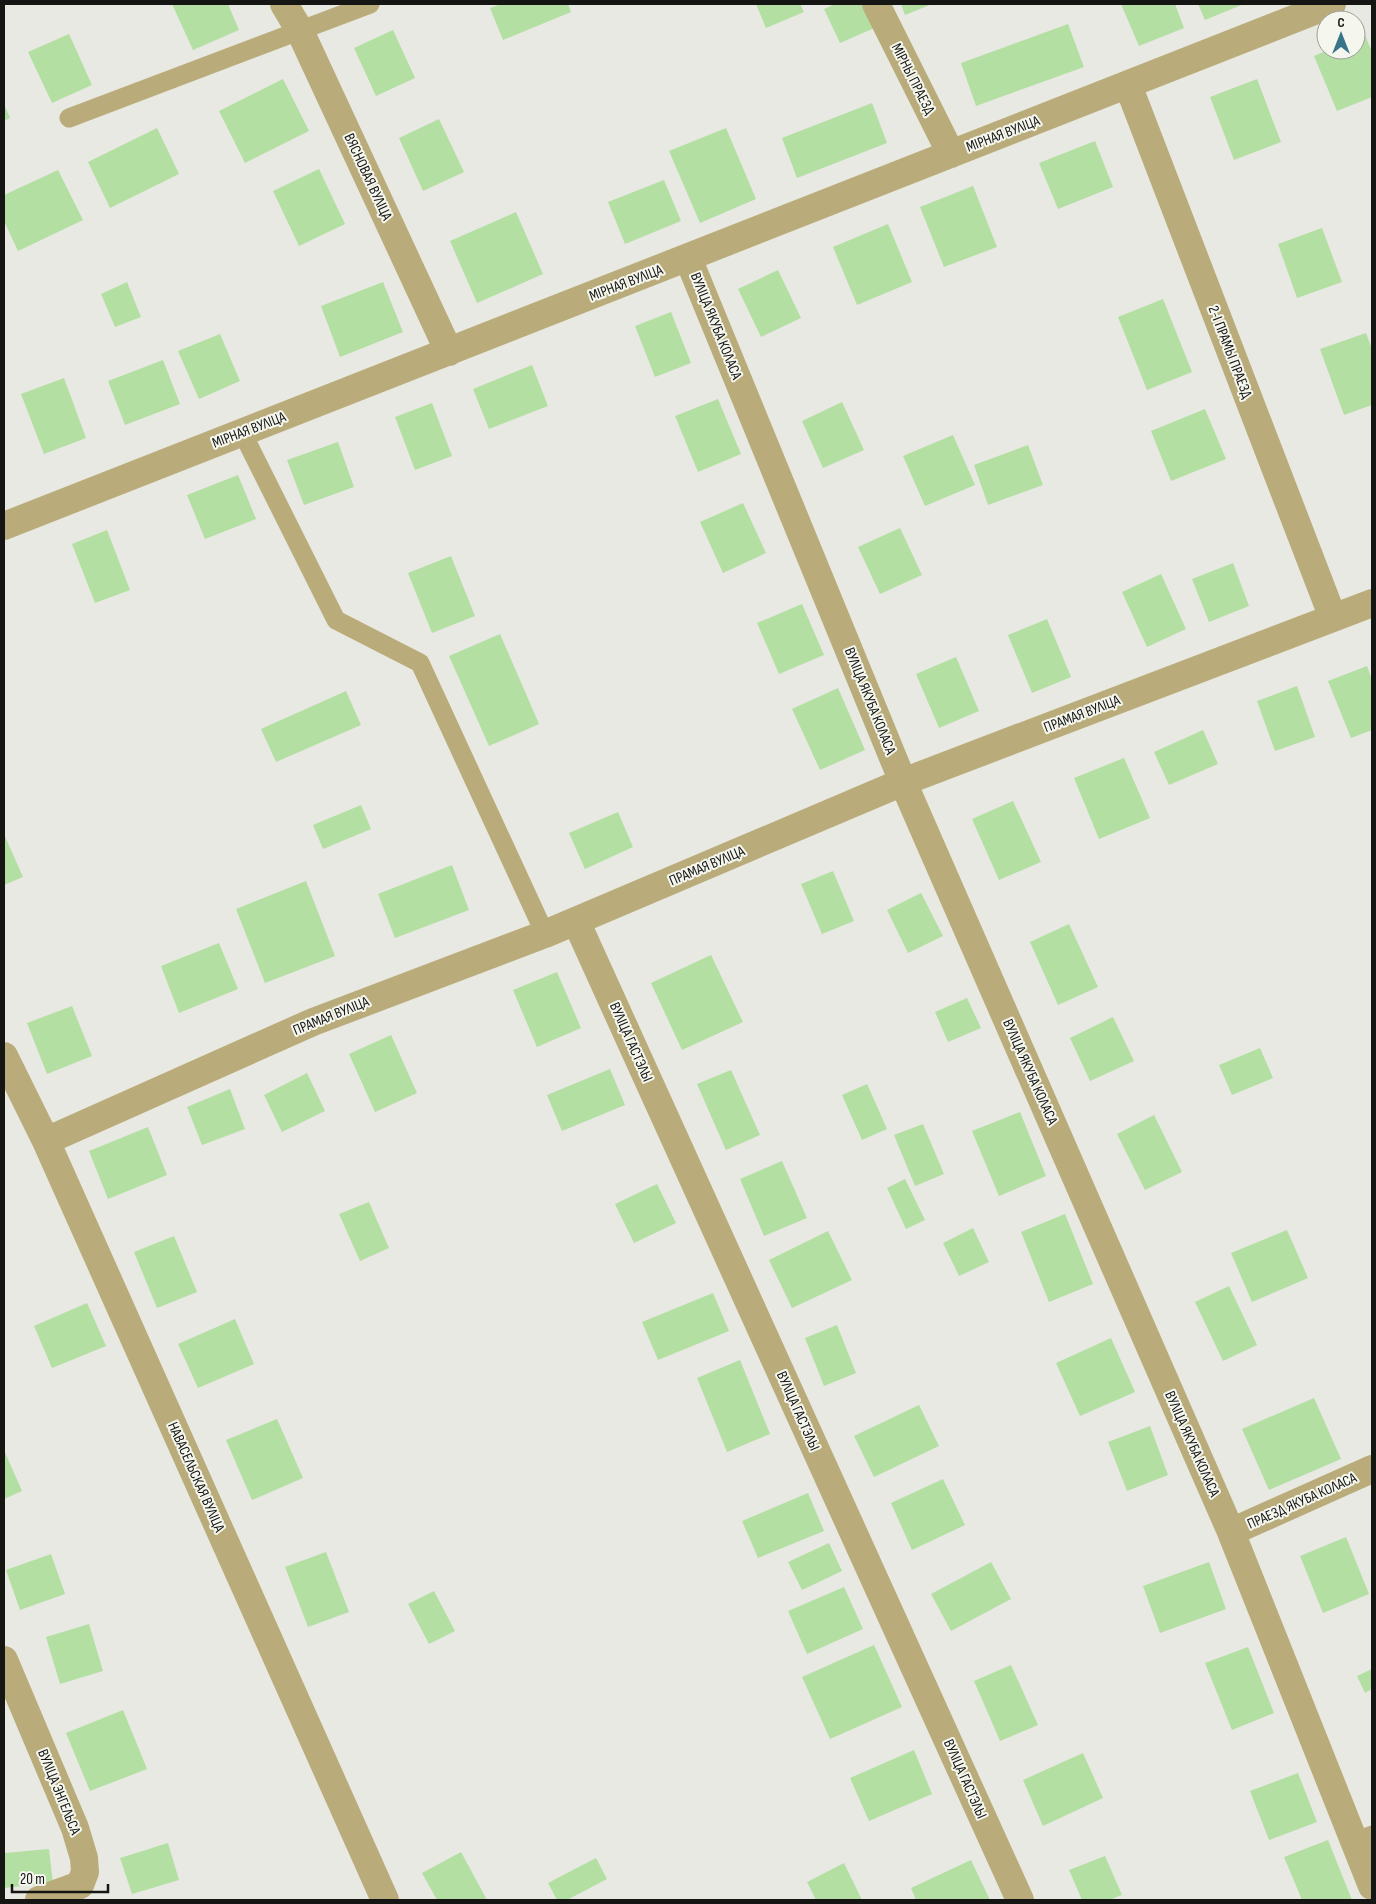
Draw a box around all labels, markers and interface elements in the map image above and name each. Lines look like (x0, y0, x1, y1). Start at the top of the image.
north arrow (1316, 10, 1366, 60)
text: С (1337, 14, 1345, 31)
street label: МІРНЫ ПРАЕЗД (887, 40, 940, 119)
street label: МІРНАЯ ВУЛІЦА (964, 111, 1043, 157)
street label: ВЯСНОВАЯ ВУЛІЦА (340, 130, 397, 224)
street label: МІРНАЯ ВУЛІЦА (587, 260, 666, 306)
street label: ВУЛІЦА ЯКУБА КОЛАСА (686, 270, 746, 383)
street label: 2-І ПРАМЫ ПРАЕЗД (1204, 303, 1257, 402)
street label: МІРНАЯ ВУЛІЦА (210, 407, 289, 453)
street label: ВУЛІЦА ЯКУБА КОЛАСА (840, 645, 900, 758)
street label: ПРАМАЯ ВУЛІЦА (1041, 691, 1123, 737)
street label: ПРАМАЯ ВУЛІЦА (666, 841, 748, 890)
street label: ПРАМАЯ ВУЛІЦА (290, 992, 372, 1040)
street label: ВУЛІЦА ГАСТЭЛЫ (605, 999, 657, 1085)
street label: ВУЛІЦА ЯКУБА КОЛАСА (998, 1016, 1062, 1128)
street label: ВУЛІЦА ГАСТЭЛЫ (772, 1368, 824, 1454)
street label: ВУЛІЦА ЯКУБА КОЛАСА (1160, 1388, 1224, 1500)
street label: НАВАСЕЛЬСКАЯ ВУЛІЦА (163, 1419, 229, 1536)
street label: ПРАЕЗД ЯКУБА КОЛАСА (1244, 1468, 1360, 1534)
street label: ВУЛІЦА ГАСТЭЛЫ (939, 1736, 991, 1822)
street label: ВУЛІЦА ЭНГЕЛЬСА (33, 1746, 85, 1838)
scale bar (12, 1862, 109, 1894)
text: 20 m (20, 1870, 45, 1889)

